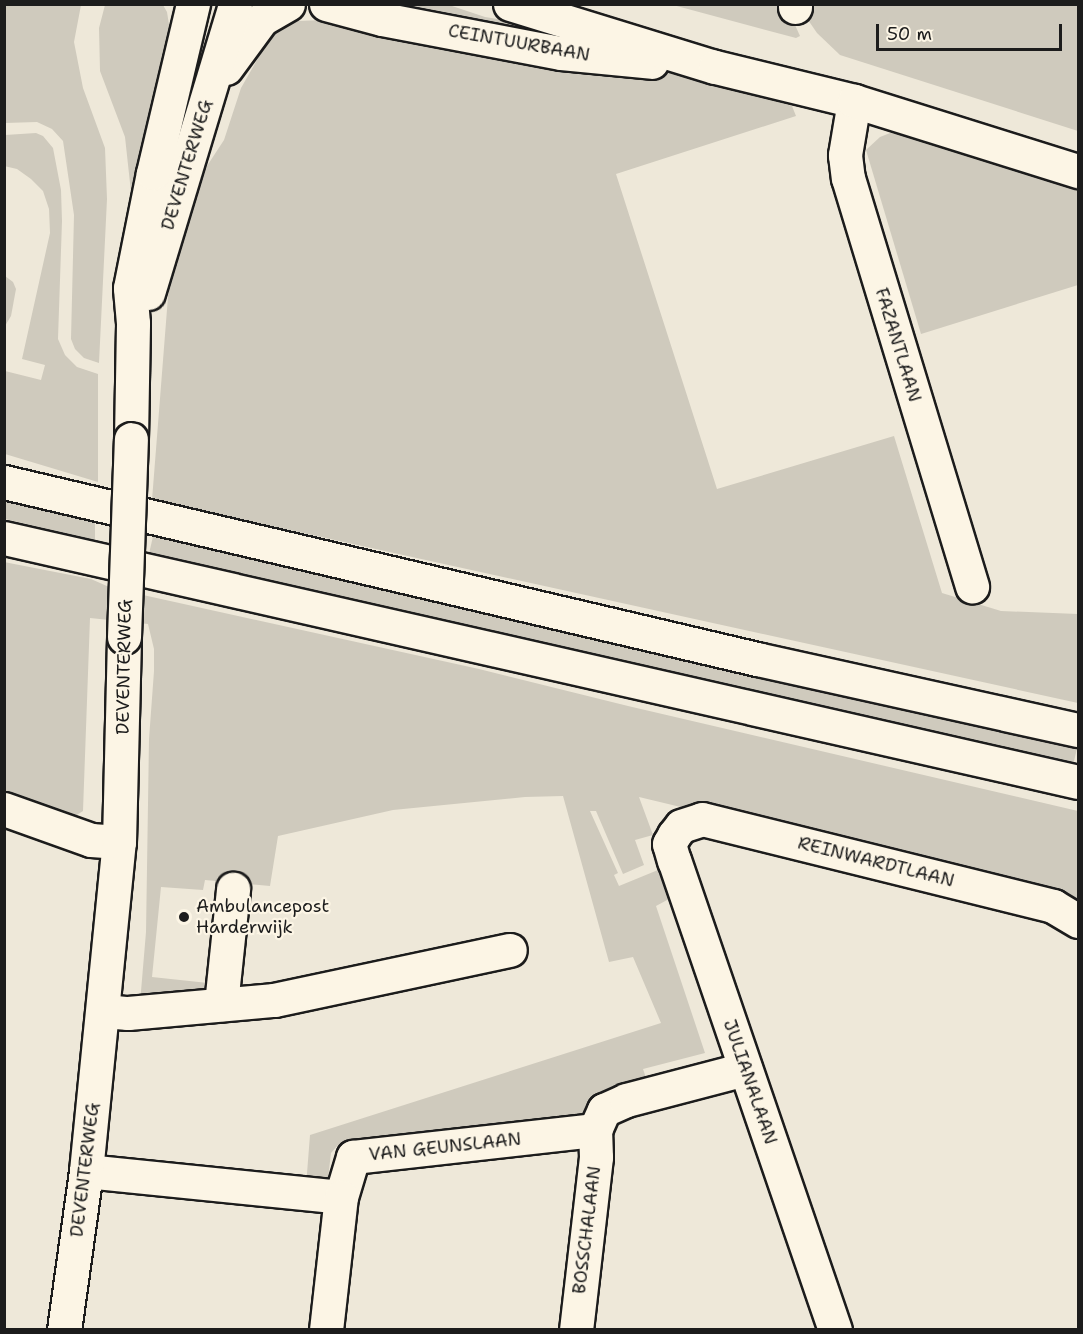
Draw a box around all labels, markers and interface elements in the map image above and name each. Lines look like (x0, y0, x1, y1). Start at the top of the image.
scale bar (879, 12, 1065, 50)
street label: CEINTUURBAAN (446, 20, 592, 66)
text: 50 m (887, 22, 932, 46)
street label: DEVENTERWEG (157, 97, 217, 233)
street label: FAZANTLAAN (870, 285, 926, 405)
street label: DEVENTERWEG (112, 599, 136, 735)
street label: REINWARDTLAAN (796, 832, 956, 892)
place label: Ambulancepost Harderwijk (196, 896, 329, 938)
marker: Ambulancepost Harderwijk (177, 910, 191, 924)
street label: JULIANALAAN (719, 1017, 781, 1147)
street label: DEVENTERWEG (66, 1102, 104, 1238)
street label: VAN GEUNSLAAN (368, 1128, 522, 1166)
street label: BOSSCHALAAN (568, 1165, 606, 1295)

